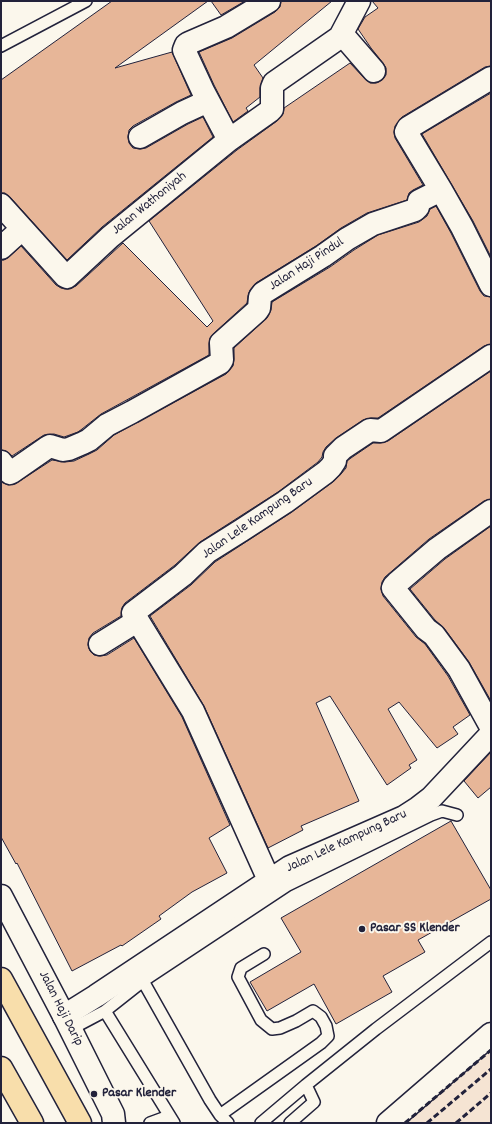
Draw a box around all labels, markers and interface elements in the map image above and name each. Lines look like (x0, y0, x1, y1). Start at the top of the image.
street label: Jalan Wathoniyah (109, 169, 191, 239)
street label: Jalan Haji Pindul (266, 235, 348, 295)
street label: Jalan Lele Kampung Baru (199, 474, 317, 564)
street label: Jalan Lele Kampung Baru (284, 807, 410, 877)
place label: Pasar SS Klender (370, 921, 460, 937)
marker: Pasar SS Klender (357, 924, 367, 934)
street label: Jalan Haji Darip (34, 968, 86, 1050)
place label: Pasar Klender (102, 1086, 176, 1102)
marker: Pasar Klender (89, 1089, 99, 1099)

